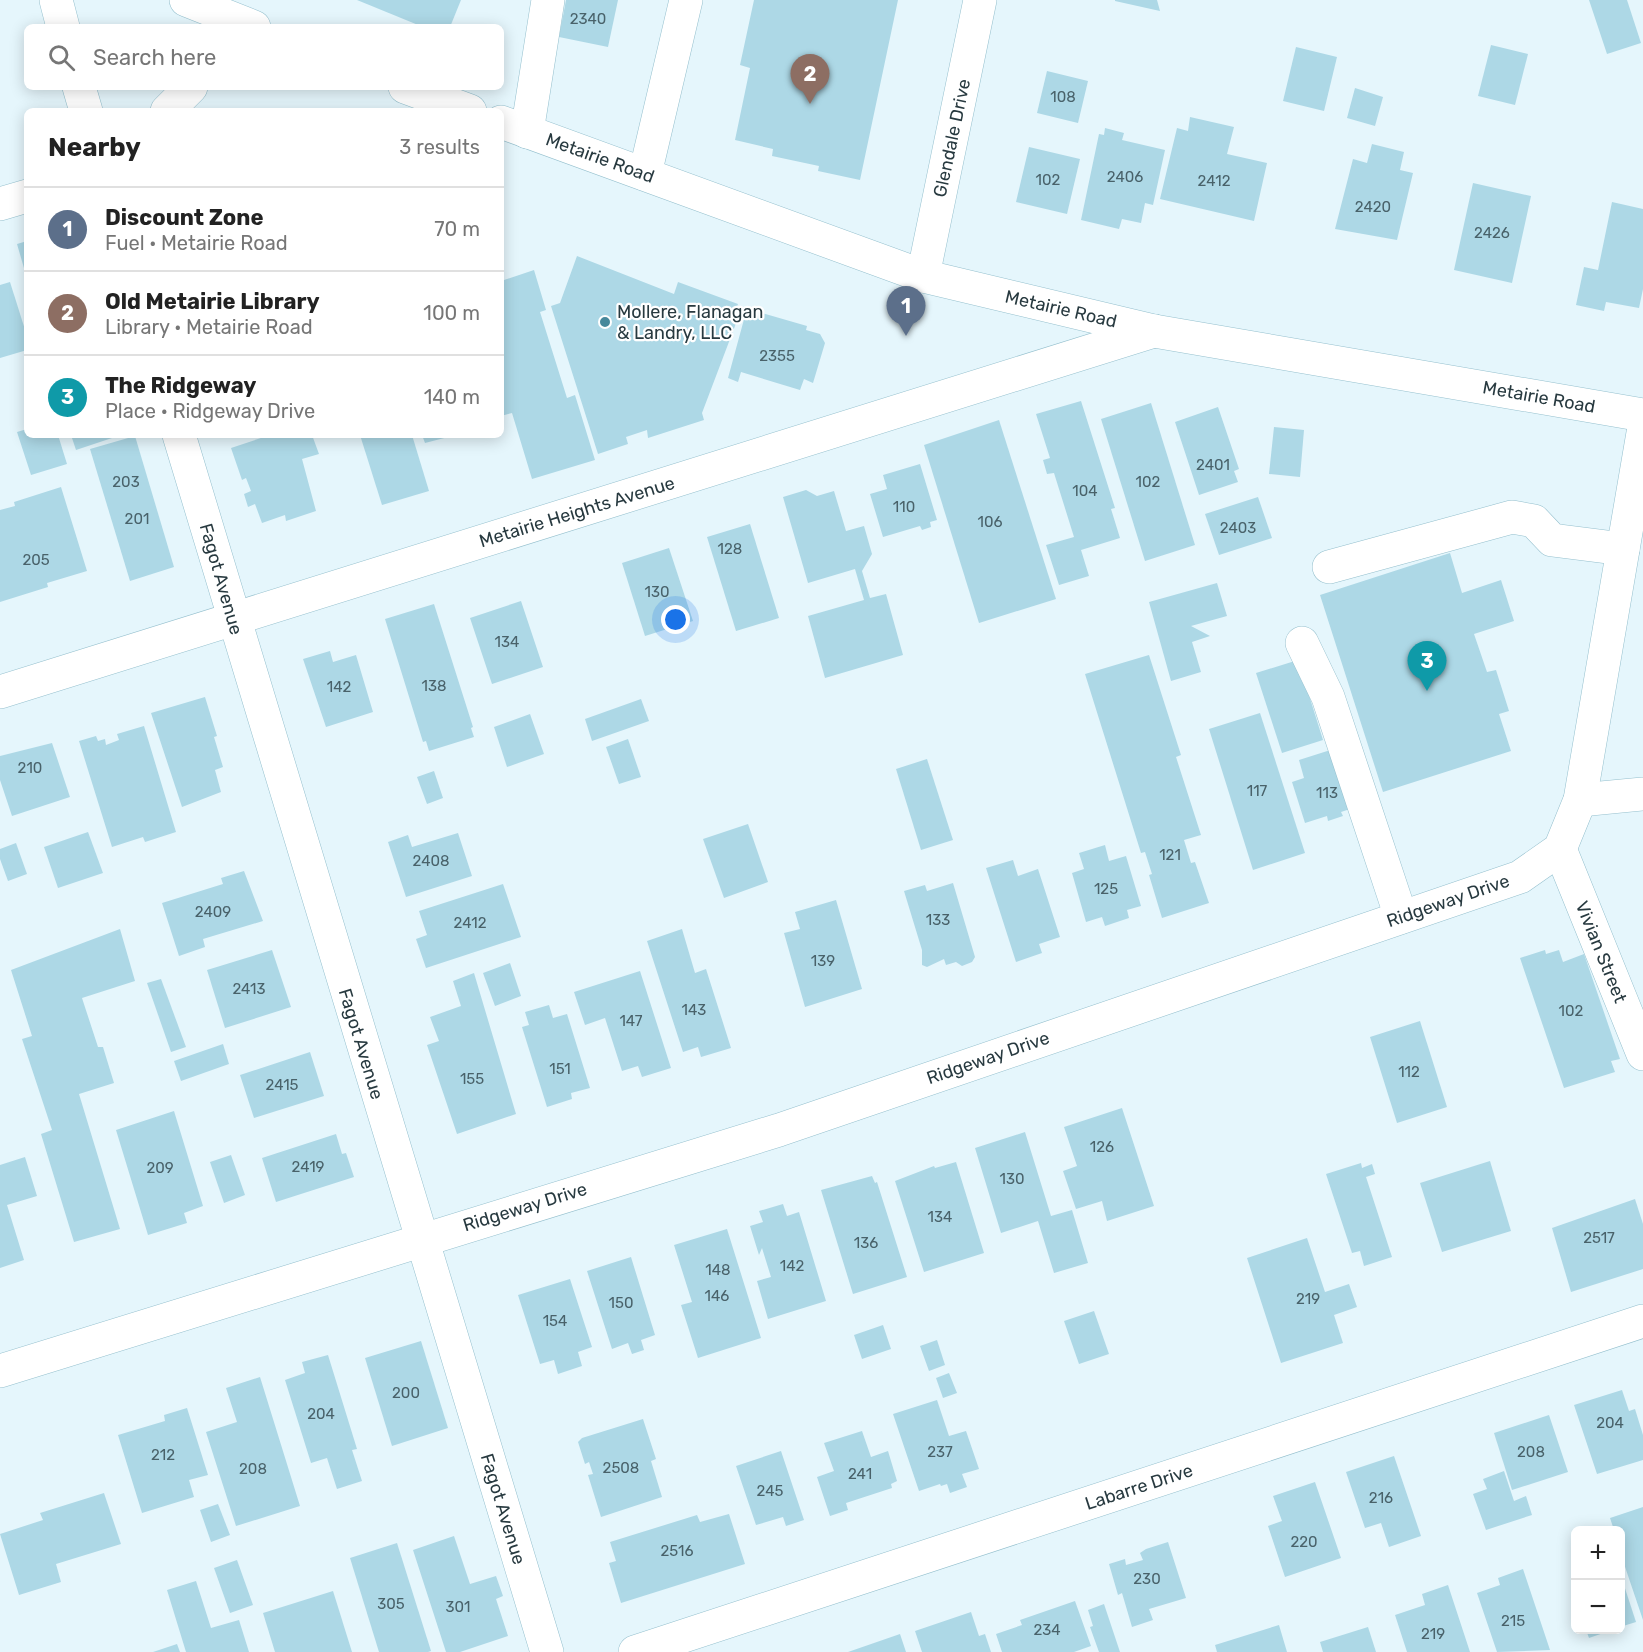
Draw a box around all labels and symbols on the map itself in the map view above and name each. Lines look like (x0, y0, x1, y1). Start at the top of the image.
house number: 2340 (570, 10, 606, 28)
pin: 2 (790, 54, 830, 104)
street label: Glendale Drive (929, 77, 975, 199)
house number: 108 (1050, 88, 1076, 106)
street label: Metairie Road (543, 128, 657, 188)
house number: 2406 (1107, 168, 1143, 186)
house number: 102 (1036, 171, 1061, 189)
house number: 2412 (1198, 172, 1231, 190)
house number: 2420 (1355, 198, 1391, 216)
house number: 2426 (1474, 224, 1510, 242)
street label: Metairie Road (1003, 285, 1119, 333)
pin: 1 (886, 286, 926, 336)
place label: Mollere, Flanagan & Landry, LLC (617, 301, 763, 344)
marker: Mollere, Flanagan & Landry, LLC (598, 315, 612, 329)
house number: 2355 (759, 347, 795, 365)
street label: Metairie Road (1481, 376, 1597, 418)
house number: 2401 (1196, 456, 1230, 474)
street label: Metairie Heights Avenue (477, 472, 677, 552)
house number: 203 (112, 473, 140, 491)
house number: 102 (1136, 473, 1161, 491)
house number: 104 (1072, 482, 1098, 500)
house number: 110 (893, 498, 915, 516)
house number: 201 (125, 510, 149, 528)
house number: 106 (978, 513, 1003, 531)
house number: 2403 (1220, 519, 1256, 537)
street label: Fagot Avenue (195, 521, 247, 637)
house number: 128 (718, 540, 742, 558)
house number: 205 (22, 551, 50, 569)
house number: 130 (645, 583, 669, 601)
your location (661, 605, 690, 634)
house number: 134 (495, 633, 519, 651)
pin: 3 (1408, 642, 1446, 691)
house number: 138 (422, 677, 446, 695)
house number: 142 (327, 678, 351, 696)
house number: 210 (18, 759, 42, 777)
house number: 117 (1247, 782, 1268, 800)
house number: 113 (1316, 784, 1338, 802)
house number: 121 (1159, 846, 1181, 864)
house number: 2408 (412, 852, 450, 870)
street label: Ridgeway Drive (1384, 870, 1512, 932)
house number: 125 (1094, 880, 1118, 898)
street label: Vivian Street (1571, 898, 1631, 1006)
house number: 2409 (195, 903, 231, 921)
house number: 133 (926, 911, 950, 929)
house number: 2412 (454, 914, 487, 932)
house number: 139 (811, 952, 835, 970)
house number: 2413 (232, 980, 266, 998)
street label: Fagot Avenue (334, 986, 388, 1102)
house number: 143 (682, 1001, 706, 1019)
house number: 102 (1559, 1002, 1584, 1020)
house number: 147 (619, 1012, 643, 1030)
street label: Ridgeway Drive (924, 1027, 1052, 1089)
house number: 151 (549, 1060, 571, 1078)
house number: 112 (1398, 1063, 1420, 1081)
house number: 155 (460, 1070, 484, 1088)
house number: 2415 (265, 1076, 299, 1094)
house number: 126 (1090, 1138, 1114, 1156)
house number: 2419 (292, 1158, 325, 1176)
house number: 209 (146, 1159, 174, 1177)
house number: 130 (1000, 1170, 1024, 1188)
street label: Ridgeway Drive (460, 1178, 590, 1236)
house number: 134 (928, 1208, 952, 1226)
house number: 2517 (1583, 1229, 1615, 1247)
house number: 136 (854, 1234, 878, 1252)
house number: 142 (780, 1257, 804, 1275)
house number: 148 (705, 1261, 731, 1279)
house number: 146 (705, 1287, 729, 1305)
house number: 219 (1296, 1290, 1320, 1308)
house number: 150 (609, 1294, 633, 1312)
house number: 154 (543, 1312, 567, 1330)
house number: 200 (392, 1384, 420, 1402)
house number: 204 (307, 1405, 335, 1423)
house number: 204 (1596, 1414, 1624, 1432)
house number: 237 (927, 1443, 953, 1461)
house number: 208 (1517, 1443, 1545, 1461)
house number: 212 (151, 1446, 175, 1464)
street label: Fagot Avenue (476, 1451, 530, 1567)
house number: 2508 (603, 1459, 639, 1477)
street label: Labarre Drive (1082, 1459, 1196, 1515)
house number: 208 (239, 1460, 267, 1478)
house number: 241 (848, 1465, 872, 1483)
house number: 245 (757, 1482, 784, 1500)
house number: 216 (1369, 1489, 1393, 1507)
house number: 220 (1290, 1533, 1318, 1551)
house number: 2516 (661, 1542, 693, 1560)
house number: 230 (1133, 1570, 1161, 1588)
house number: 305 (377, 1595, 405, 1613)
house number: 301 (446, 1598, 470, 1616)
house number: 215 (1501, 1612, 1525, 1630)
house number: 234 (1033, 1621, 1061, 1639)
house number: 219 (1421, 1625, 1445, 1643)

